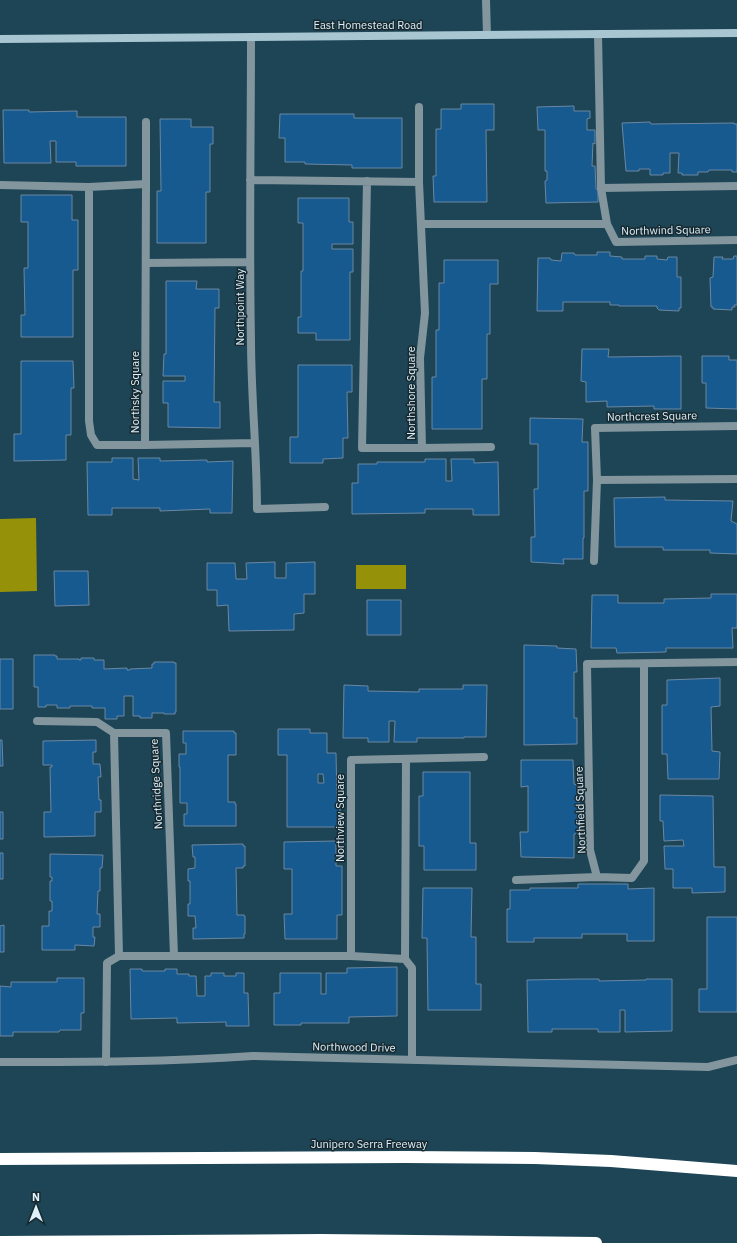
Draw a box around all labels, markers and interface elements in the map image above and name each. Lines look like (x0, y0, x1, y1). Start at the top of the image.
street label: East Homestead Road (314, 18, 422, 32)
street label: Northwind Square (621, 222, 711, 238)
street label: Northpoint Way (233, 268, 247, 346)
street label: Northshore Square (404, 346, 418, 440)
street label: Northsky Square (128, 351, 142, 433)
street label: Northcrest Square (607, 408, 697, 424)
street label: Northridge Square (147, 738, 165, 830)
street label: Northfield Square (571, 766, 589, 854)
street label: Northview Square (333, 774, 347, 862)
street label: Northwood Drive (312, 1039, 396, 1055)
street label: Junipero Serra Freeway (311, 1137, 428, 1151)
north arrow (16, 1187, 56, 1227)
text: N (32, 1190, 40, 1204)

